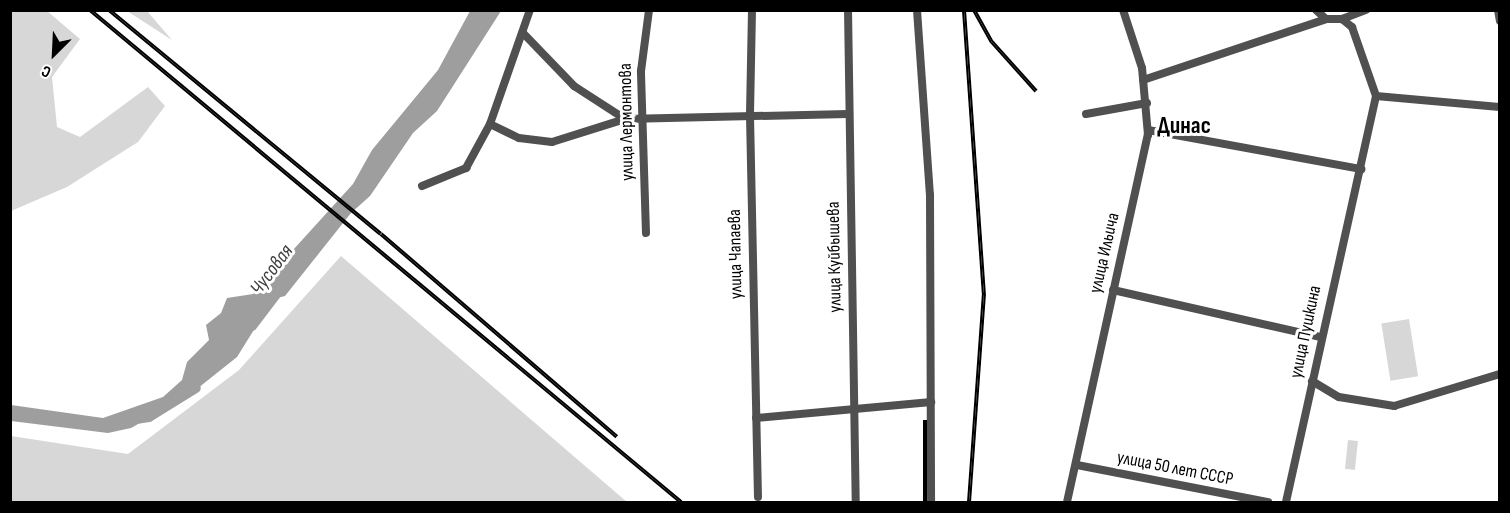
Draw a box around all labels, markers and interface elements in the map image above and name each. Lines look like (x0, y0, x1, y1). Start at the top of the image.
north arrow (24, 24, 84, 84)
text: С (39, 61, 54, 81)
street label: улица Лермонтова (615, 63, 639, 181)
district label: Динас (1157, 112, 1211, 140)
street label: улица Куйбышева (823, 201, 847, 313)
street label: улица Чапаева (724, 209, 748, 299)
street label: улица Ильича (1085, 211, 1125, 295)
water label: Чусовая (245, 240, 299, 300)
street label: улица Пушкина (1286, 284, 1326, 380)
street label: улица 50 лет СССР (1115, 447, 1235, 491)

